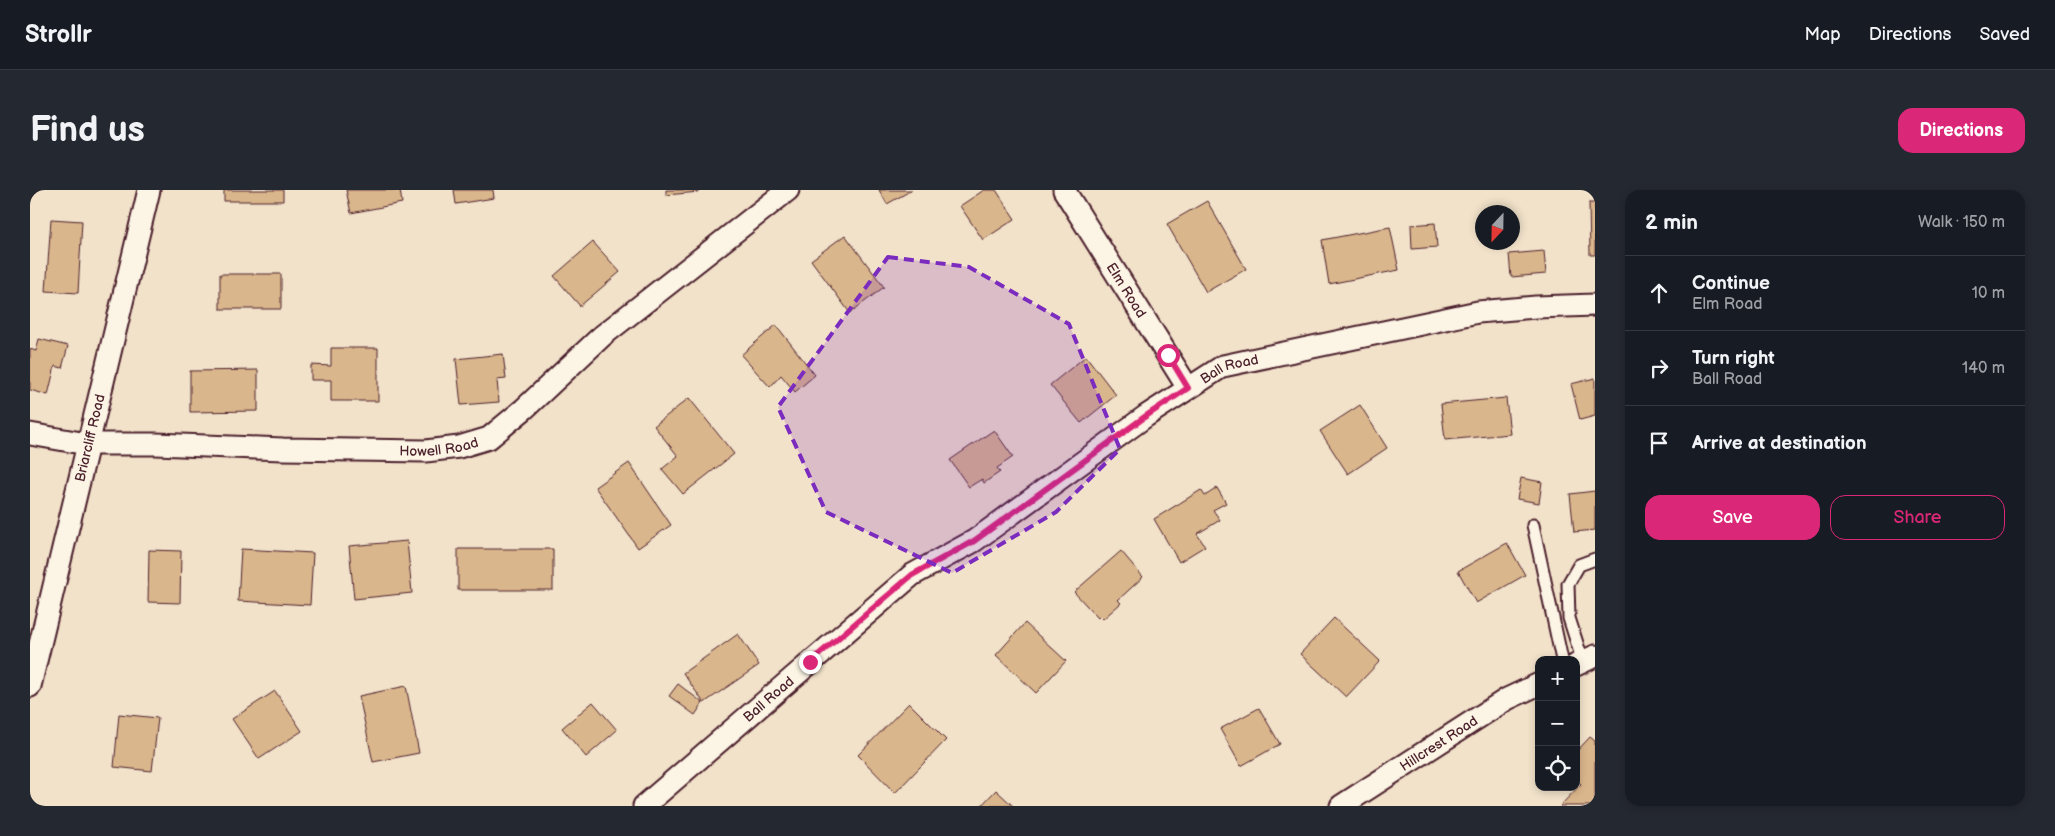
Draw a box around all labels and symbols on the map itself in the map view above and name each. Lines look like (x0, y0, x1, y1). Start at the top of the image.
north arrow (1475, 205, 1520, 250)
street label: Elm Road (1103, 259, 1150, 321)
route start (1157, 344, 1180, 367)
street label: Ball Road (1197, 350, 1260, 387)
street label: Briarcliff Road (71, 392, 108, 484)
street label: Howell Road (399, 433, 480, 460)
route end (799, 651, 822, 674)
street label: Ball Road (739, 672, 797, 725)
street label: Hillcrest Road (1396, 712, 1481, 774)

